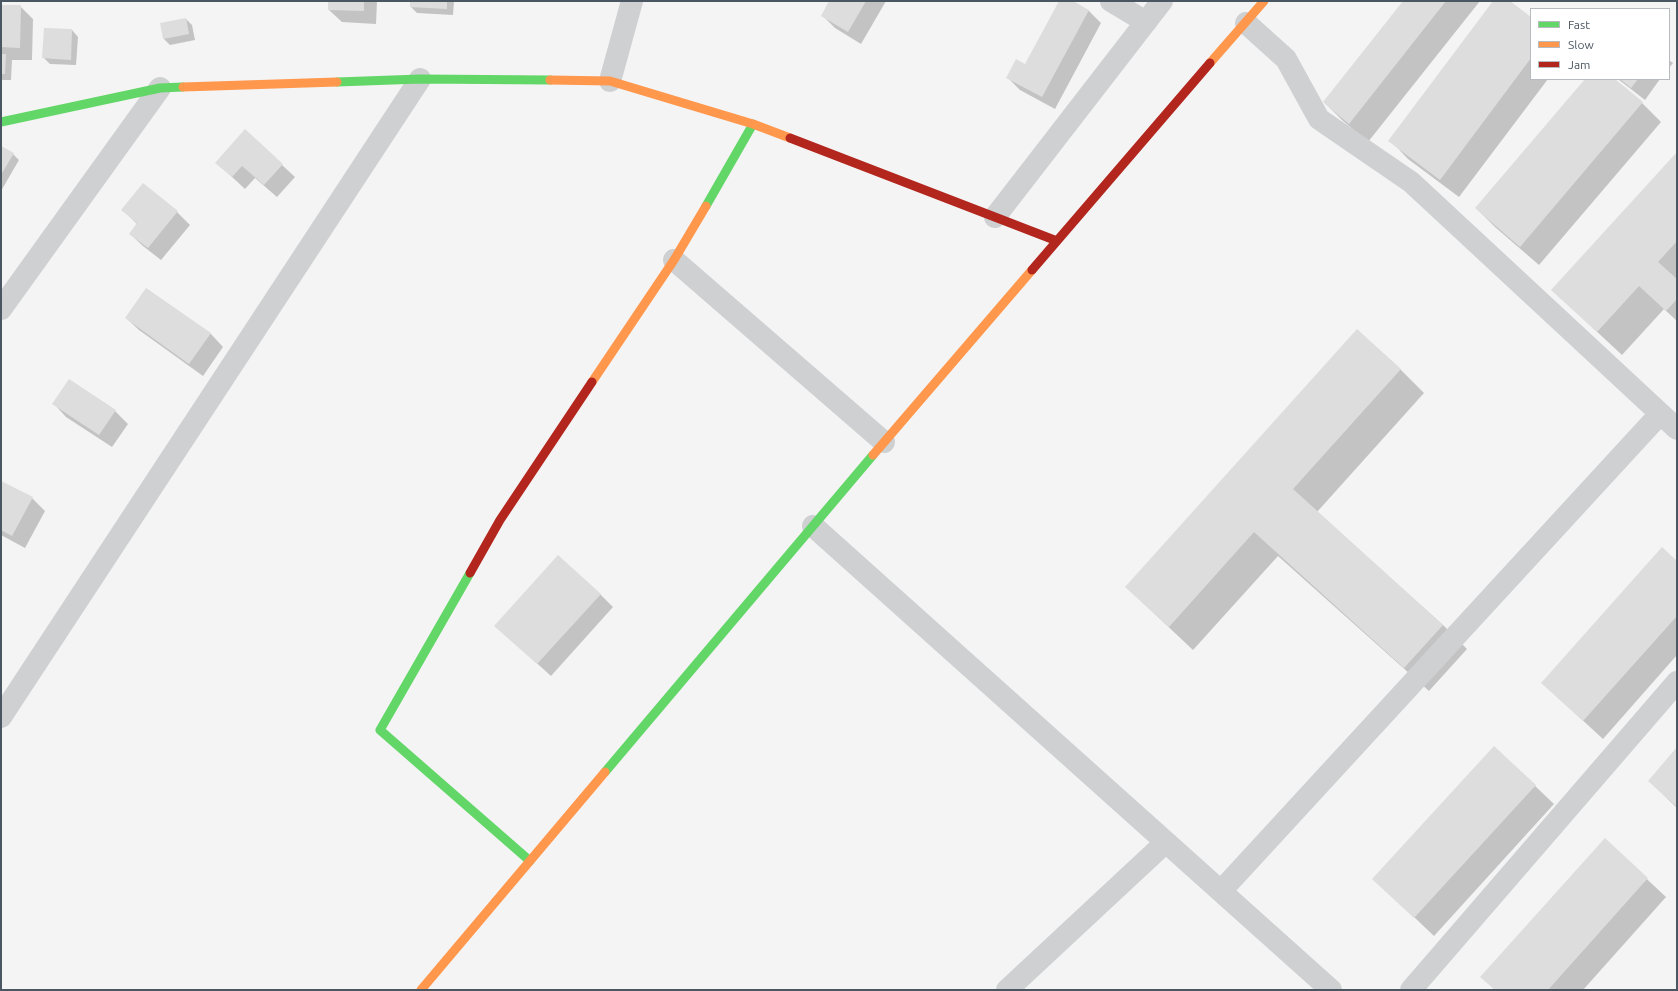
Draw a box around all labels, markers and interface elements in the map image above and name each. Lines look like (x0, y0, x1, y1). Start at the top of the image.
legend (1530, 8, 1670, 80)
text: Fast (1568, 18, 1590, 31)
text: Slow (1568, 38, 1594, 51)
text: Jam (1568, 58, 1590, 71)

